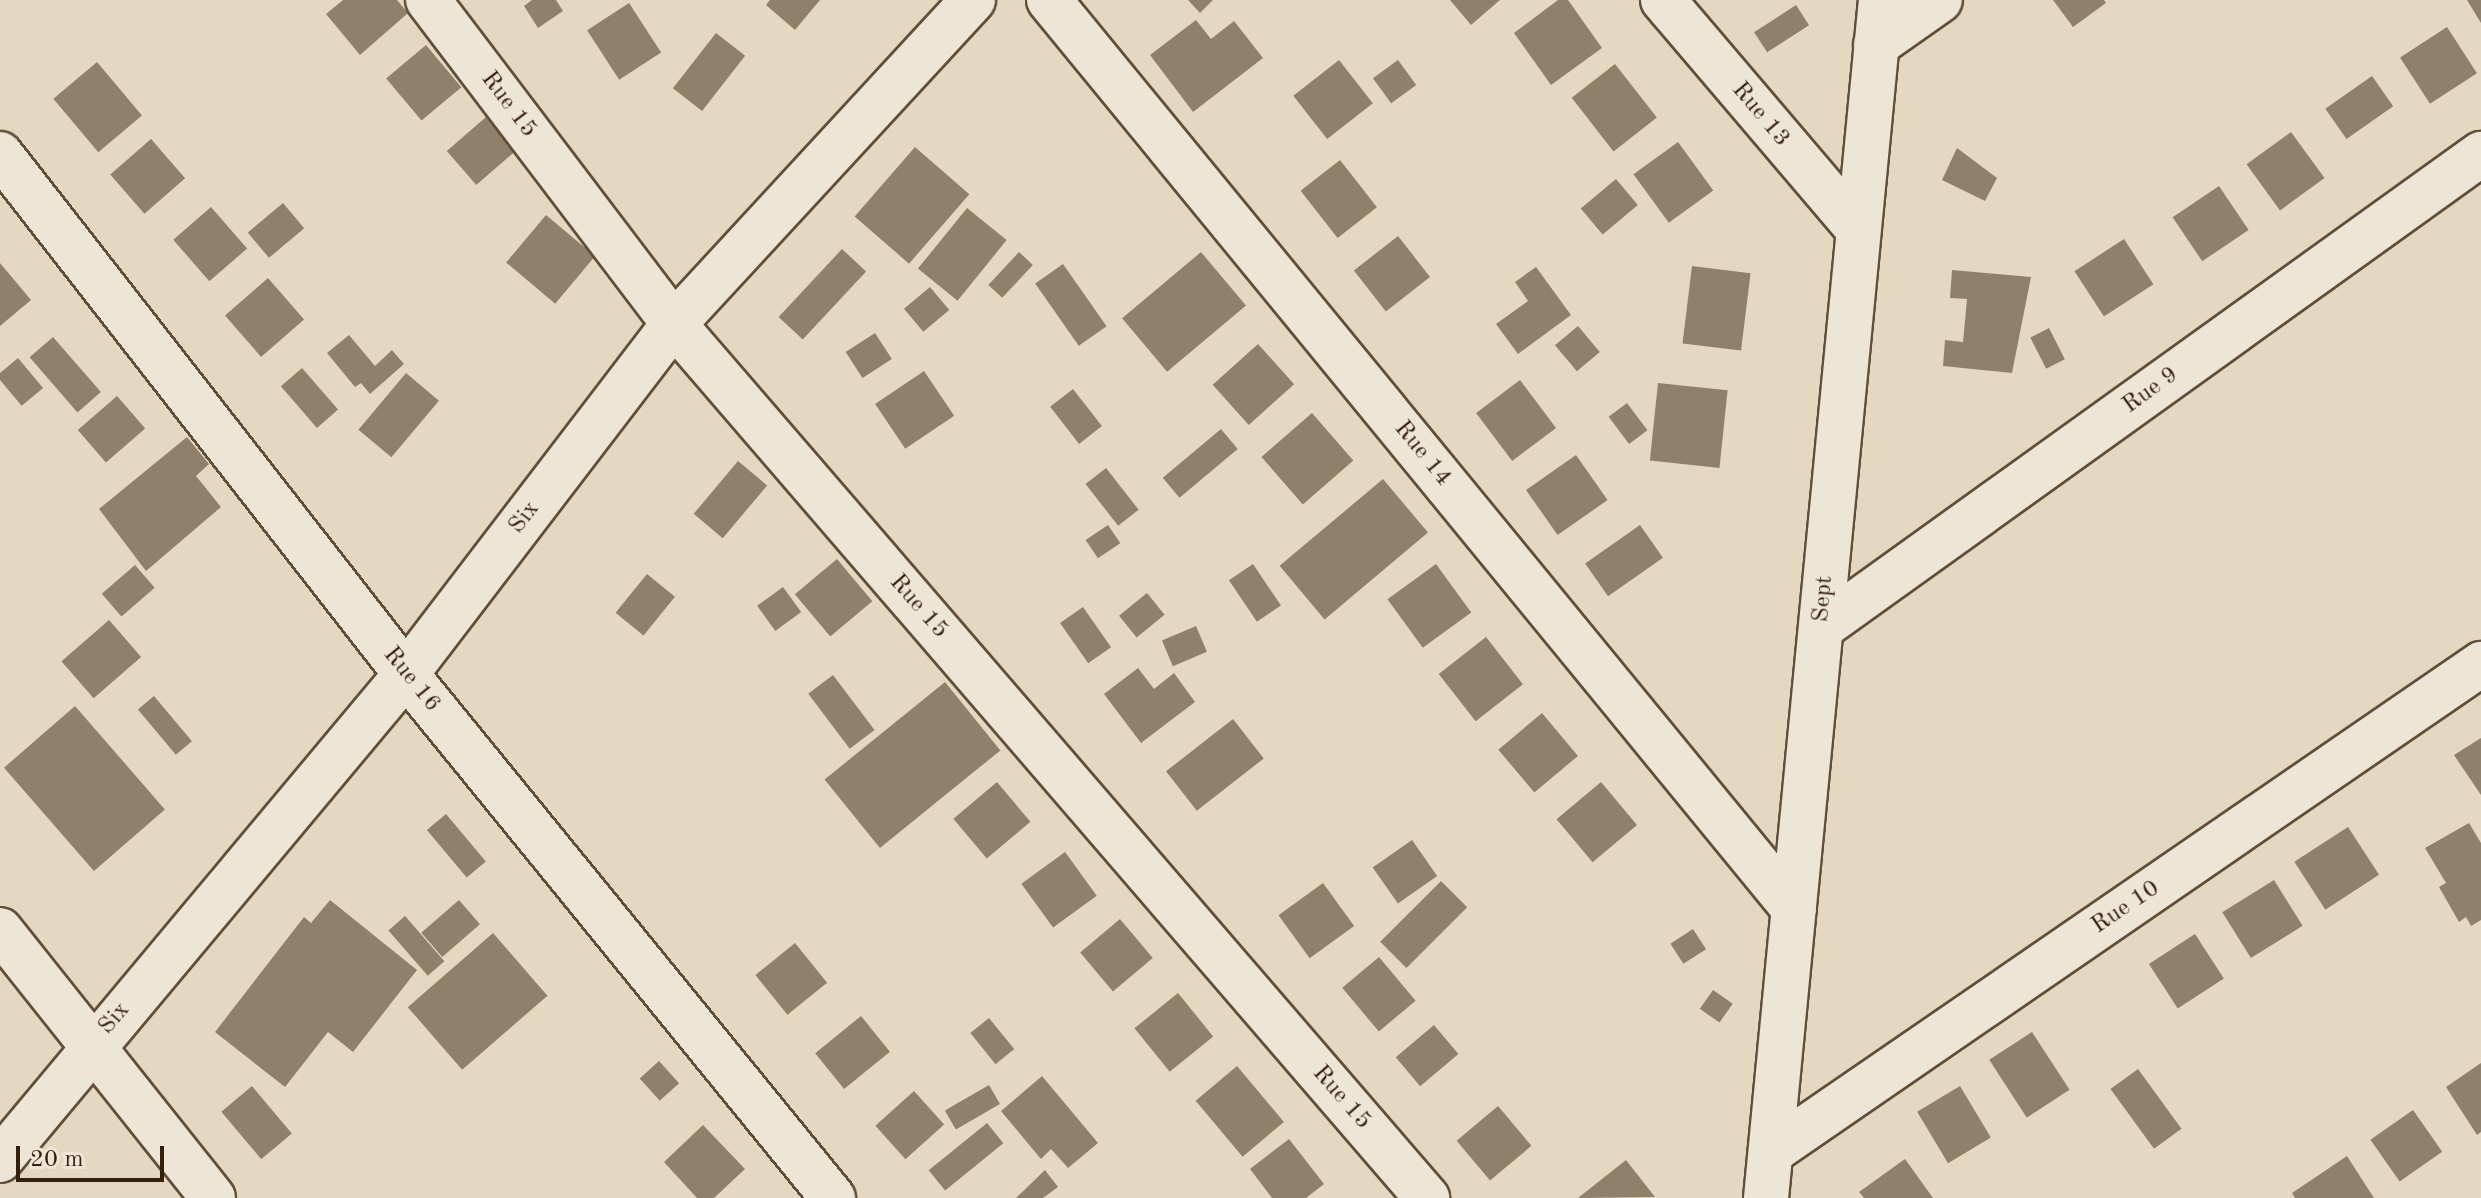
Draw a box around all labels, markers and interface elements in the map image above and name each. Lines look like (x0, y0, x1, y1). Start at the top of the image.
street label: Rue 15 (474, 66, 542, 144)
street label: Rue 13 (1725, 77, 1795, 153)
street label: Rue 9 (2118, 361, 2184, 421)
street label: Rue 14 (1387, 416, 1457, 492)
street label: Six (503, 496, 547, 540)
street label: Rue 15 (882, 569, 954, 645)
street label: Sept (1808, 574, 1840, 624)
street label: Rue 16 (376, 642, 446, 718)
street label: Rue 10 (2087, 875, 2165, 941)
street label: Six (93, 997, 137, 1041)
street label: Rue 15 (1305, 1060, 1377, 1136)
scale bar (20, 1130, 168, 1180)
text: 20 m (30, 1148, 84, 1172)

